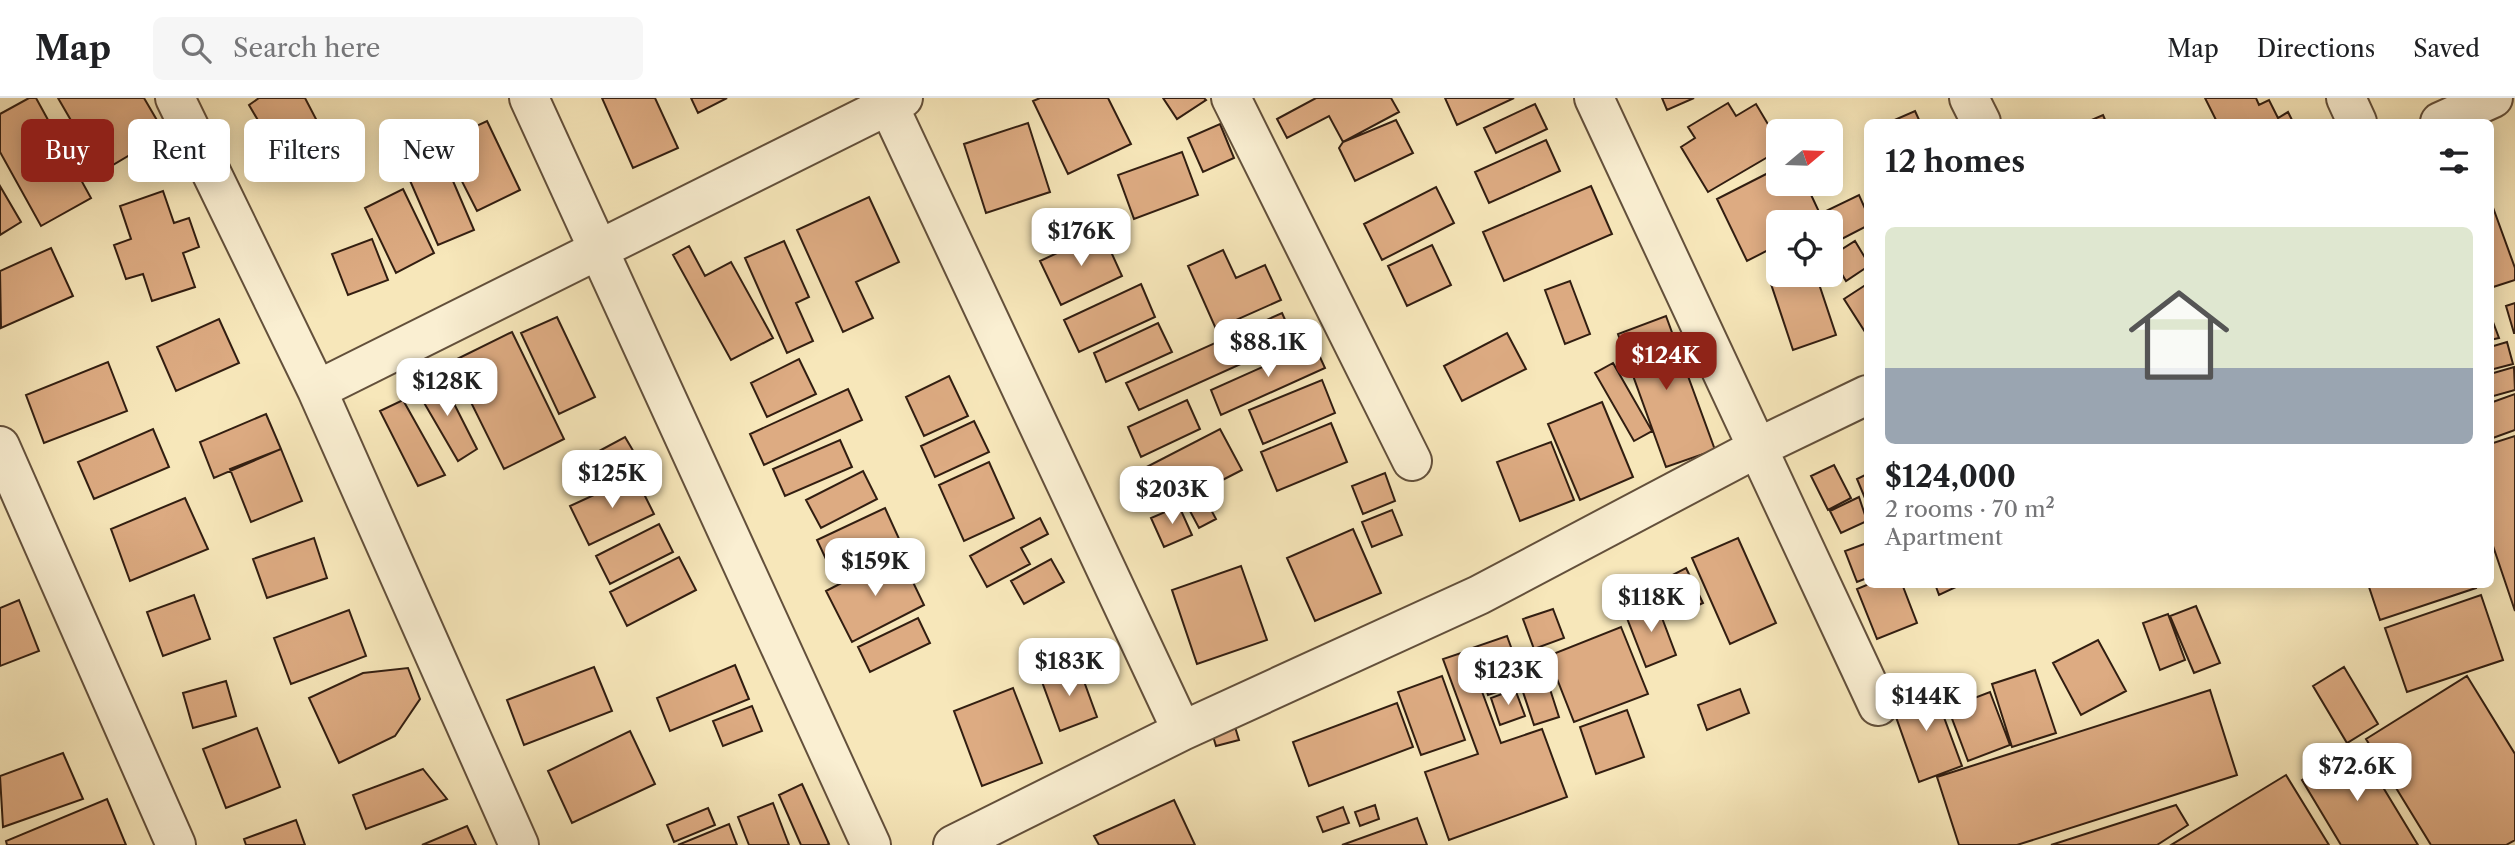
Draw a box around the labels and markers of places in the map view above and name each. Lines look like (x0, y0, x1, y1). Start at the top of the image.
pin: $176K (1032, 208, 1130, 268)
pin: $88.1K (1211, 320, 1325, 379)
pin: $124K (1617, 332, 1715, 392)
pin: $128K (398, 358, 496, 418)
pin: $125K (563, 450, 661, 510)
pin: $203K (1123, 466, 1221, 526)
pin: $159K (826, 538, 924, 598)
pin: $118K (1602, 574, 1700, 634)
pin: $183K (1020, 638, 1118, 698)
pin: $123K (1459, 648, 1557, 707)
pin: $144K (1877, 674, 1975, 733)
pin: $72.6K (2300, 744, 2414, 803)

